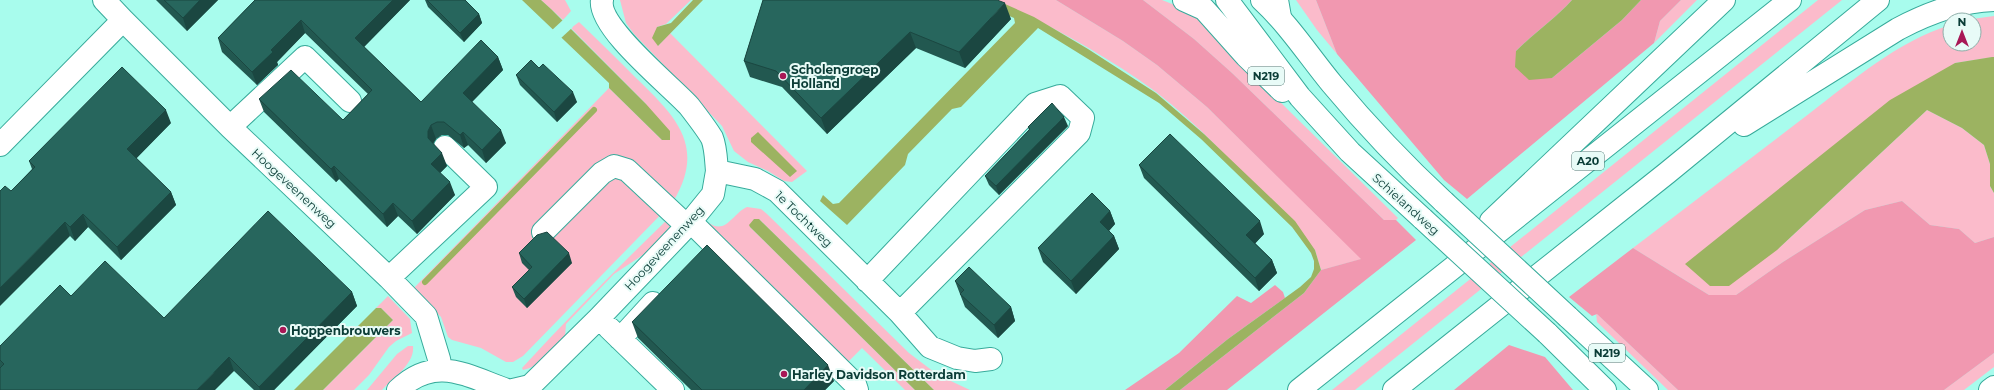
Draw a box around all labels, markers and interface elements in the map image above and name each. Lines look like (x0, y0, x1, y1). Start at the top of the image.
north arrow (1942, 12, 1982, 52)
text: N (1958, 15, 1966, 29)
place label: Scholengroep Holland (791, 62, 879, 91)
road number: N219 (1248, 67, 1284, 85)
marker: Scholengroep Holland (778, 71, 788, 81)
street label: Hoogeveenenweg (249, 145, 339, 231)
road number: A20 (1572, 152, 1604, 170)
street label: Schielandweg (1369, 170, 1443, 238)
street label: 1e Tochtweg (772, 188, 836, 250)
street label: Hoogeveenenweg (621, 203, 707, 293)
place label: Hoppenbrouwers (291, 323, 401, 338)
marker: Hoppenbrouwers (278, 325, 288, 335)
road number: N219 (1589, 344, 1625, 362)
place label: Harley Davidson Rotterdam (792, 367, 966, 382)
marker: Harley Davidson Rotterdam (779, 369, 789, 379)

